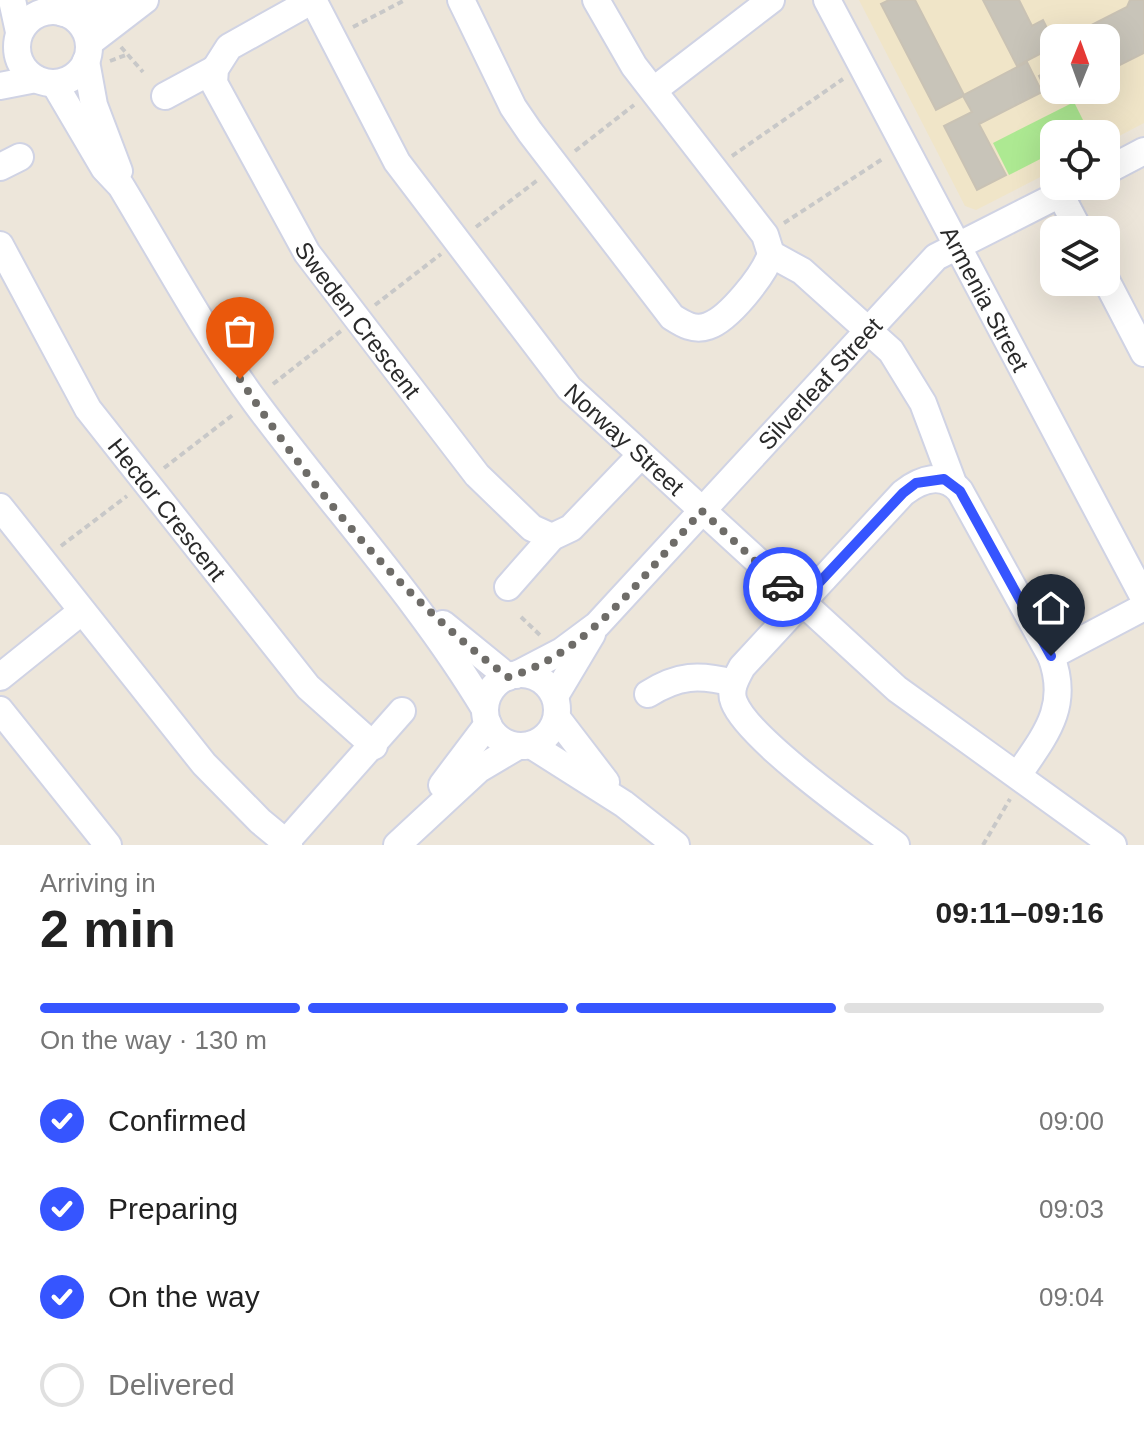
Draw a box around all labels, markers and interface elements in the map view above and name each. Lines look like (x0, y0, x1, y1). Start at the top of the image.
north arrow (1040, 24, 1120, 104)
map controls (1040, 24, 1120, 296)
button: locate (1040, 120, 1120, 200)
button: layers (1040, 216, 1120, 296)
street label: Armenia Street (936, 222, 1035, 376)
street label: Sweden Crescent (290, 237, 427, 403)
pin (206, 297, 274, 379)
icon: bag (218, 309, 262, 353)
street label: Silverleaf Street (752, 312, 887, 455)
street label: Norway Street (559, 378, 690, 501)
street label: Hector Crescent (103, 433, 232, 586)
courier (743, 547, 823, 627)
icon: car (761, 565, 805, 609)
pin (1017, 574, 1085, 656)
icon: home (1029, 586, 1073, 630)
text: Arriving in (40, 868, 156, 898)
text: 09:11–09:16 (936, 896, 1104, 929)
text: 2 min (40, 900, 176, 958)
text: On the way · 130 m (40, 1025, 267, 1055)
icon: check (40, 1099, 84, 1143)
text: Confirmed (108, 1104, 246, 1137)
text: 09:00 (1039, 1106, 1104, 1136)
icon: check (40, 1187, 84, 1231)
text: Preparing (108, 1192, 238, 1225)
text: 09:03 (1039, 1194, 1104, 1224)
icon: check (40, 1275, 84, 1319)
text: On the way (108, 1280, 260, 1313)
text: 09:04 (1039, 1282, 1104, 1312)
text: Delivered (108, 1368, 235, 1401)

